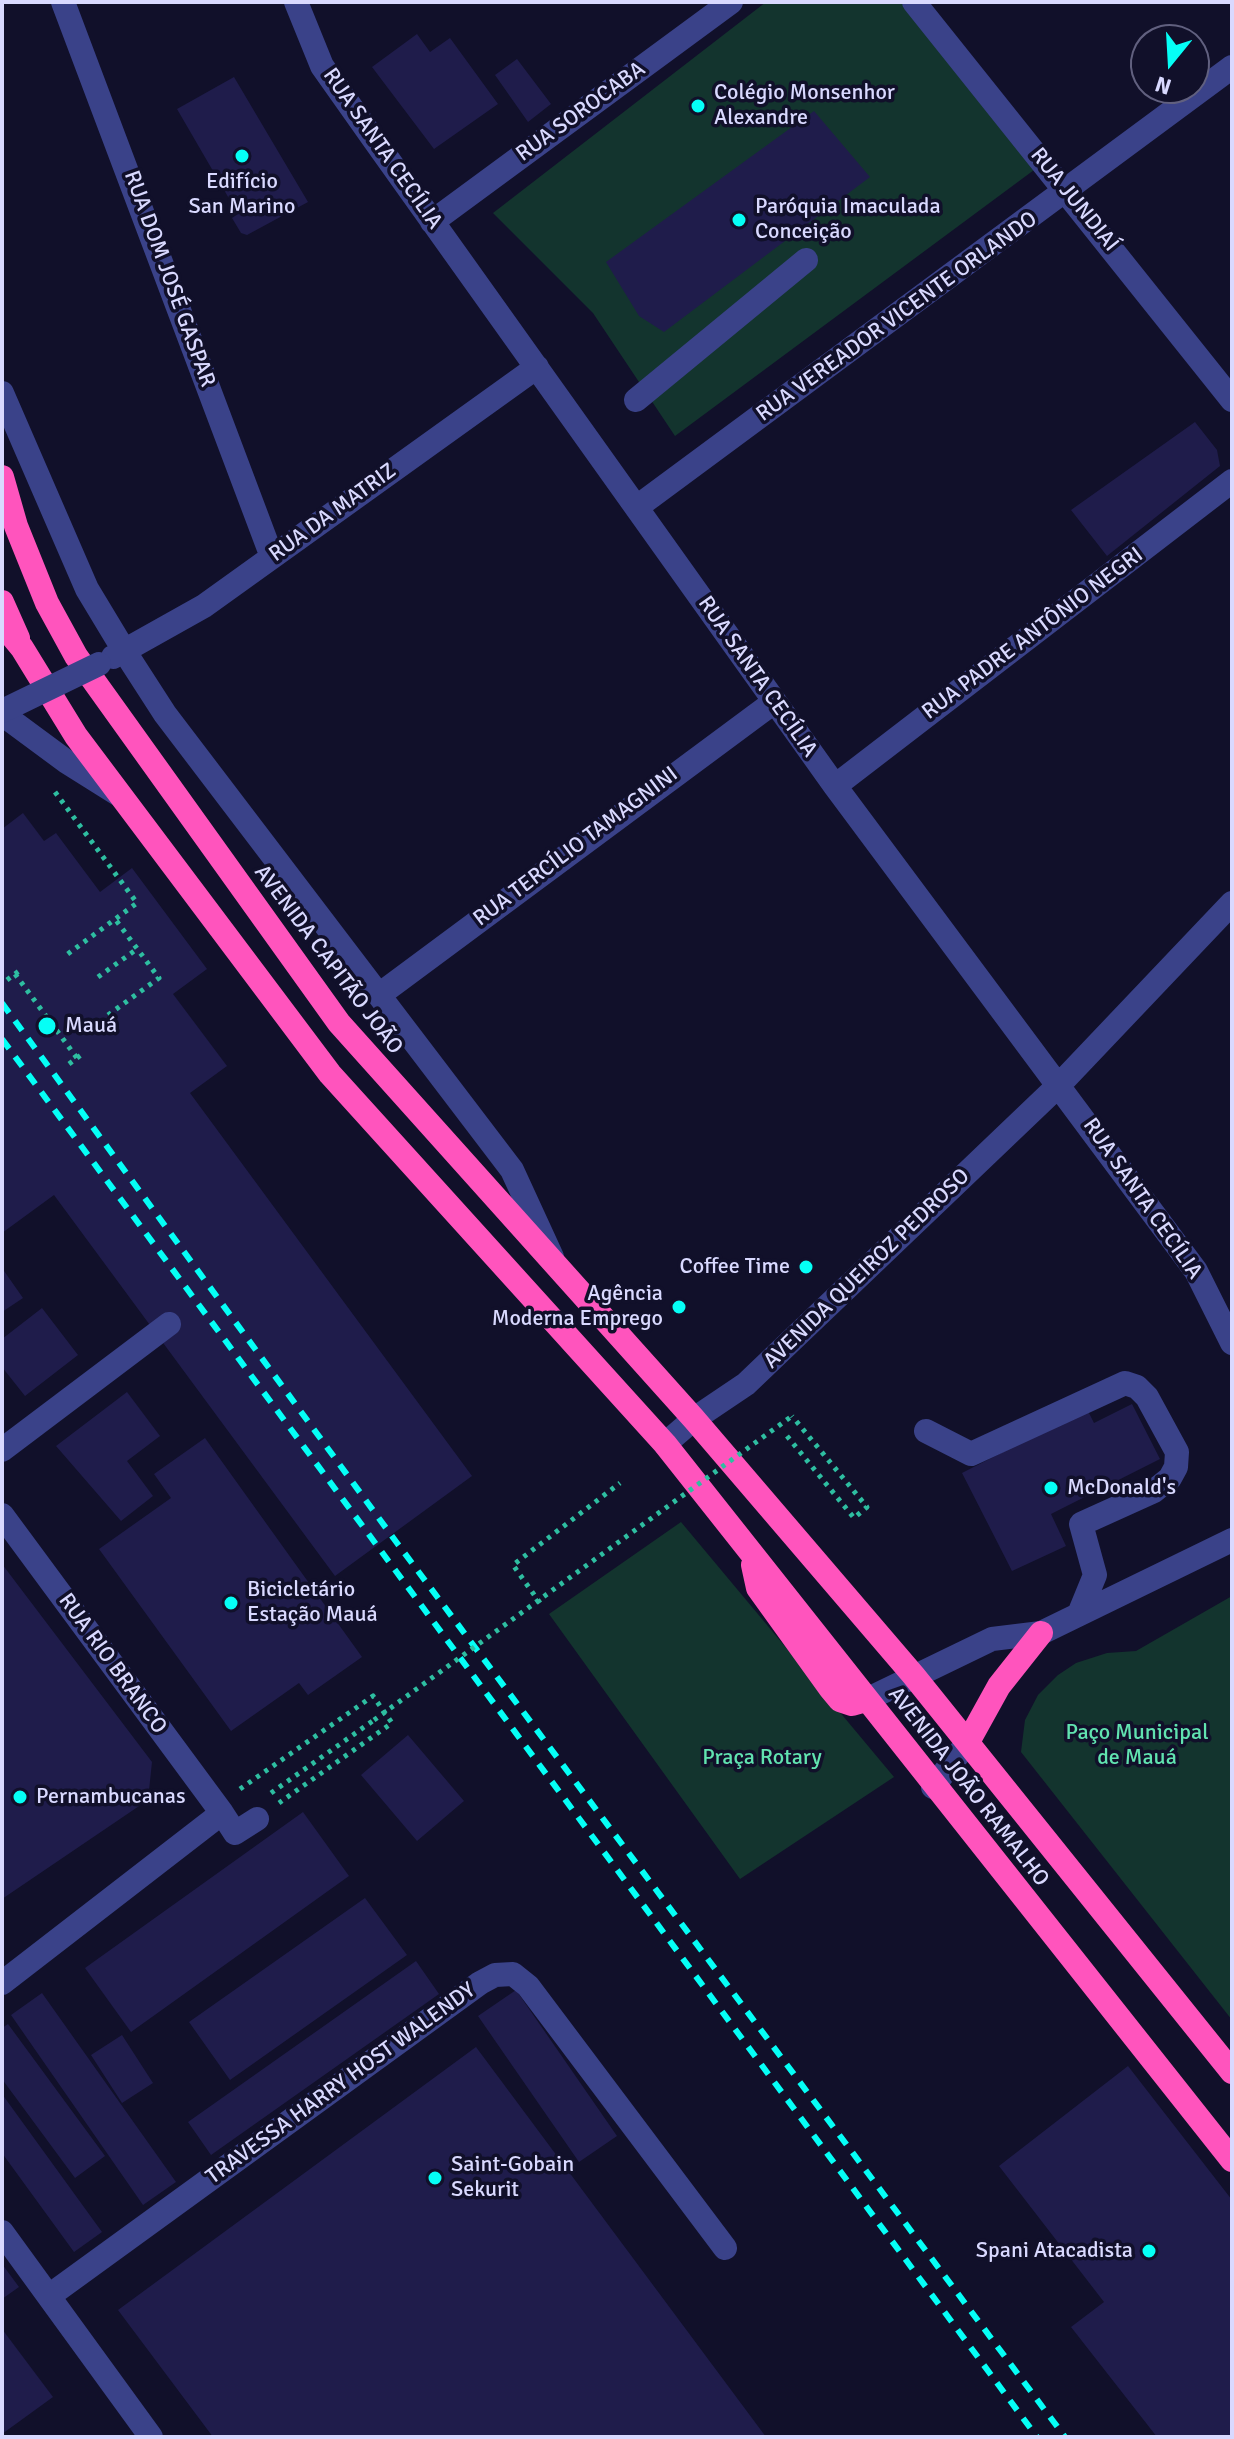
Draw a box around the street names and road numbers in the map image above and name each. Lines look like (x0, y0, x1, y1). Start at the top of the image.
street label: RUA SOROCABA (511, 56, 651, 168)
street label: RUA SANTA CECÍLIA (317, 63, 447, 235)
street label: RUA JUNDIAÍ (1024, 143, 1124, 257)
street label: RUA DOM JOSÉ GASPAR (118, 167, 220, 391)
street label: RUA VEREADOR VICENTE ORLANDO (752, 206, 1042, 428)
street label: RUA DA MATRIZ (264, 458, 402, 568)
street label: RUA PADRE ANTÔNIO NEGRI (917, 542, 1149, 726)
street label: RUA SANTA CECÍLIA (692, 591, 822, 763)
street label: RUA TERCÍLIO TAMAGNINI (469, 761, 683, 933)
street label: AVENIDA CAPITÃO JOÃO (248, 860, 408, 1060)
street label: RUA SANTA CECÍLIA (1077, 1113, 1207, 1285)
street label: AVENIDA QUEIROZ PEDROSO (758, 1164, 976, 1374)
street label: RUA RIO BRANCO (52, 1589, 172, 1739)
street label: AVENIDA JOÃO RAMALHO (882, 1682, 1054, 1892)
street label: TRAVESSA HARRY HOST WALENDY (201, 1977, 481, 2191)

